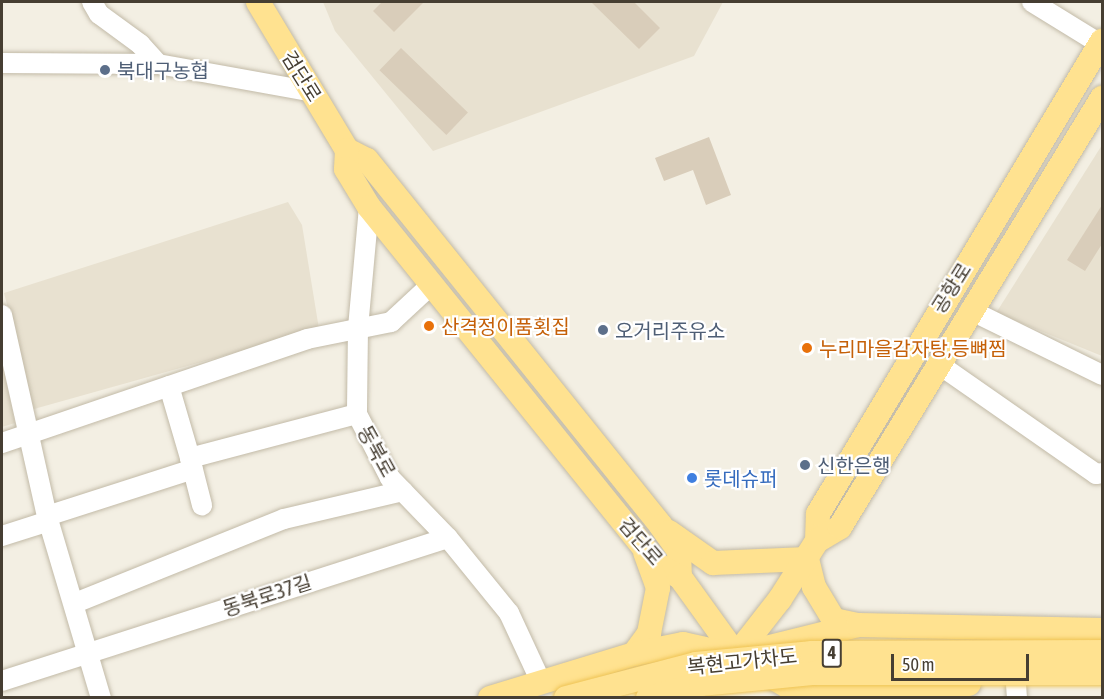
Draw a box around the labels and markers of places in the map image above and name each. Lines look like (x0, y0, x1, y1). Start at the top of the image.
place label: 북대구농협 (117, 58, 209, 82)
marker: 북대구농협 (98, 63, 112, 77)
place label: 산격정이품횟집 (441, 314, 570, 338)
place label: 오거리주유소 (615, 318, 725, 342)
marker: 산격정이품횟집 (422, 319, 436, 333)
marker: 오거리주유소 (596, 323, 610, 337)
place label: 누리마을감자탕,등뼈찜 (819, 336, 1007, 360)
marker: 누리마을감자탕,등뼈찜 (800, 341, 814, 355)
place label: 신한은행 (817, 453, 891, 477)
marker: 신한은행 (798, 458, 812, 472)
place label: 롯데슈퍼 (704, 466, 778, 490)
marker: 롯데슈퍼 (685, 471, 699, 485)

